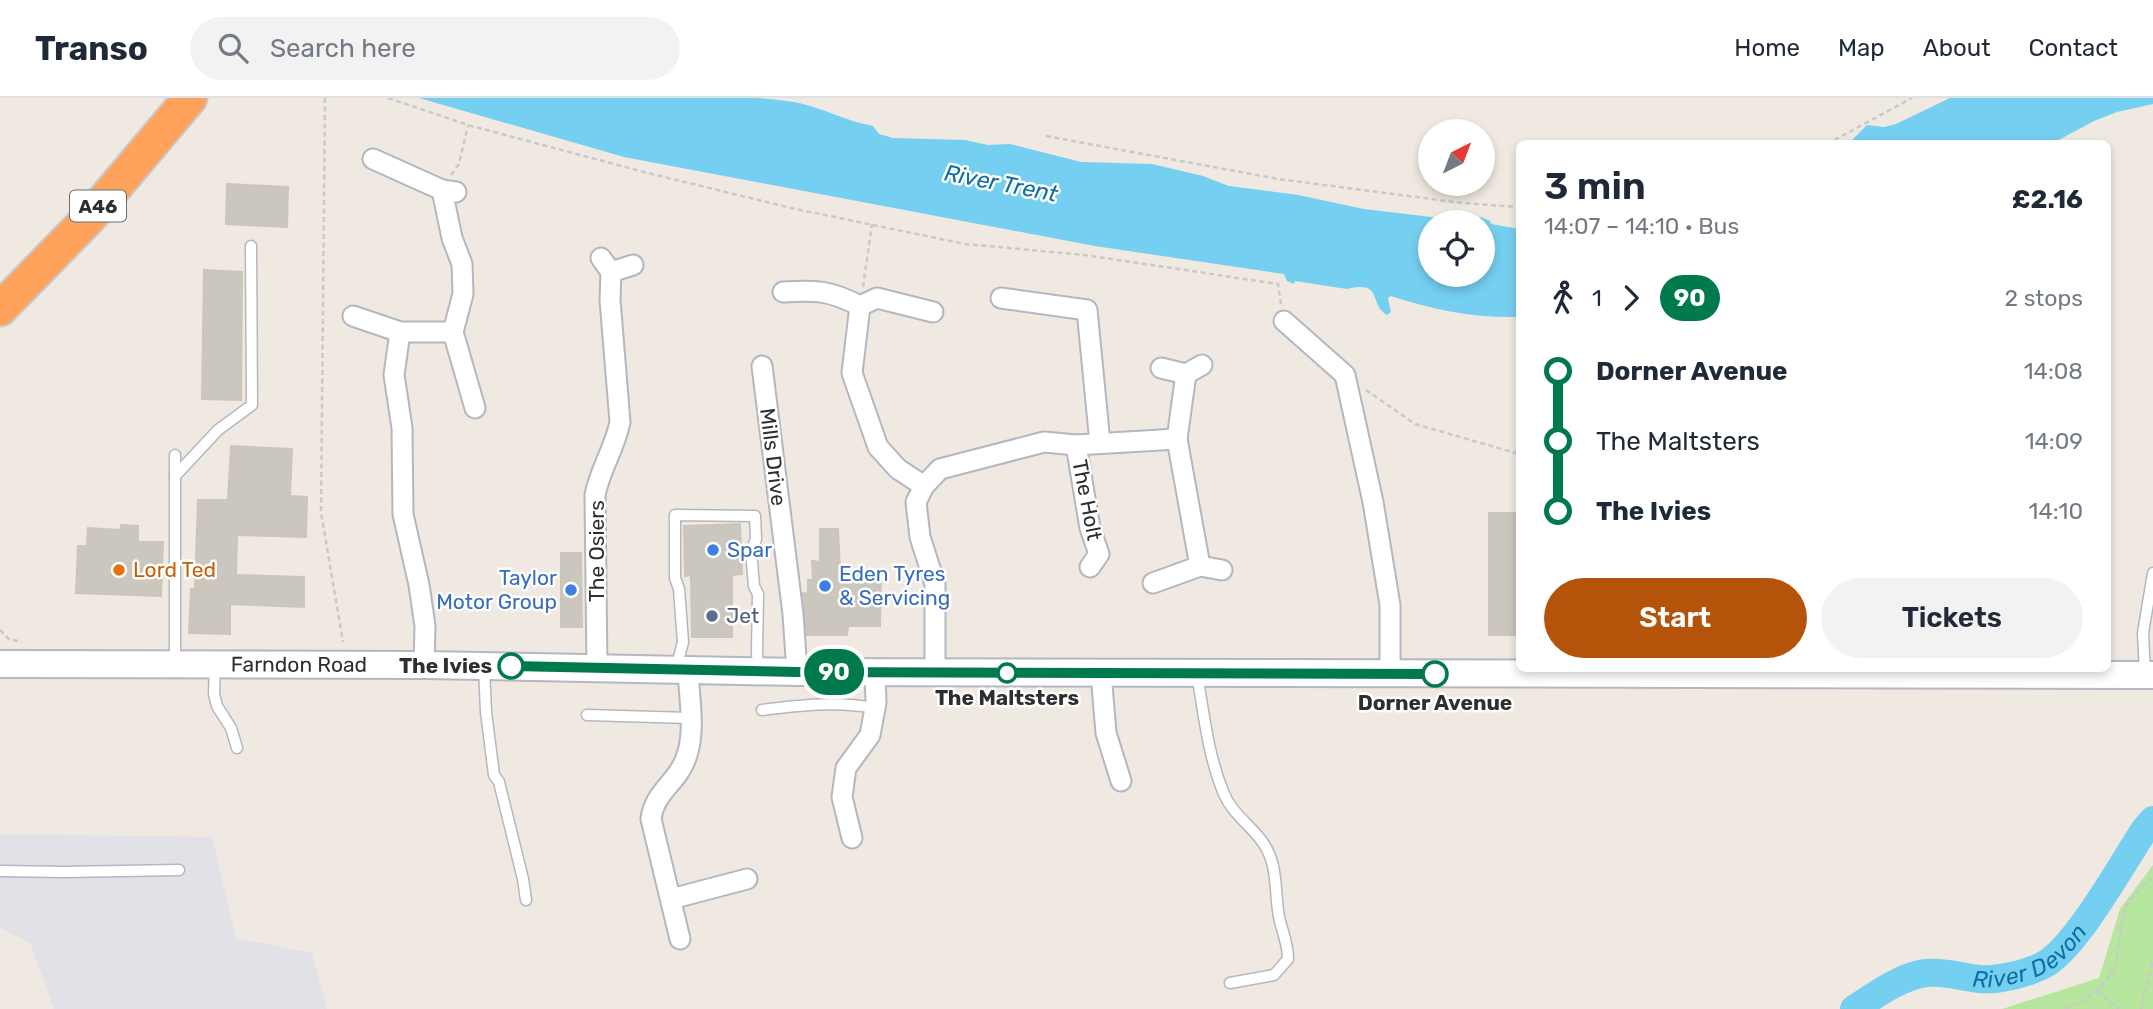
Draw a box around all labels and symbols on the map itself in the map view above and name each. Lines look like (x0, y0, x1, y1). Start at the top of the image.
north arrow (1418, 119, 1494, 196)
water label: River Trent (942, 158, 1061, 208)
road number: A46 (70, 190, 126, 222)
street label: Mills Drive (755, 407, 792, 507)
street label: The Holt (1067, 457, 1108, 542)
street label: The Osiers (584, 500, 609, 602)
place label: Spar (727, 537, 772, 562)
marker: Spar (705, 542, 721, 558)
place label: Lord Ted (133, 557, 216, 582)
place label: Eden Tyres & Servicing (839, 561, 950, 610)
marker: Lord Ted (111, 562, 127, 578)
place label: Taylor Motor Group (436, 565, 557, 614)
marker: Eden Tyres & Servicing (817, 578, 833, 594)
marker: Taylor Motor Group (563, 582, 579, 598)
place label: Jet (726, 603, 759, 628)
marker: Jet (704, 608, 720, 624)
line badge: 90 (802, 649, 866, 695)
street label: Farndon Road (231, 652, 367, 677)
place label: The Ivies (399, 653, 492, 678)
marker: The Ivies (498, 653, 524, 679)
marker: Dorner Avenue (1422, 661, 1448, 687)
marker: The Maltsters (997, 663, 1017, 683)
place label: The Maltsters (935, 685, 1079, 710)
place label: Dorner Avenue (1358, 690, 1512, 715)
water label: River Devon (1971, 918, 2093, 994)

